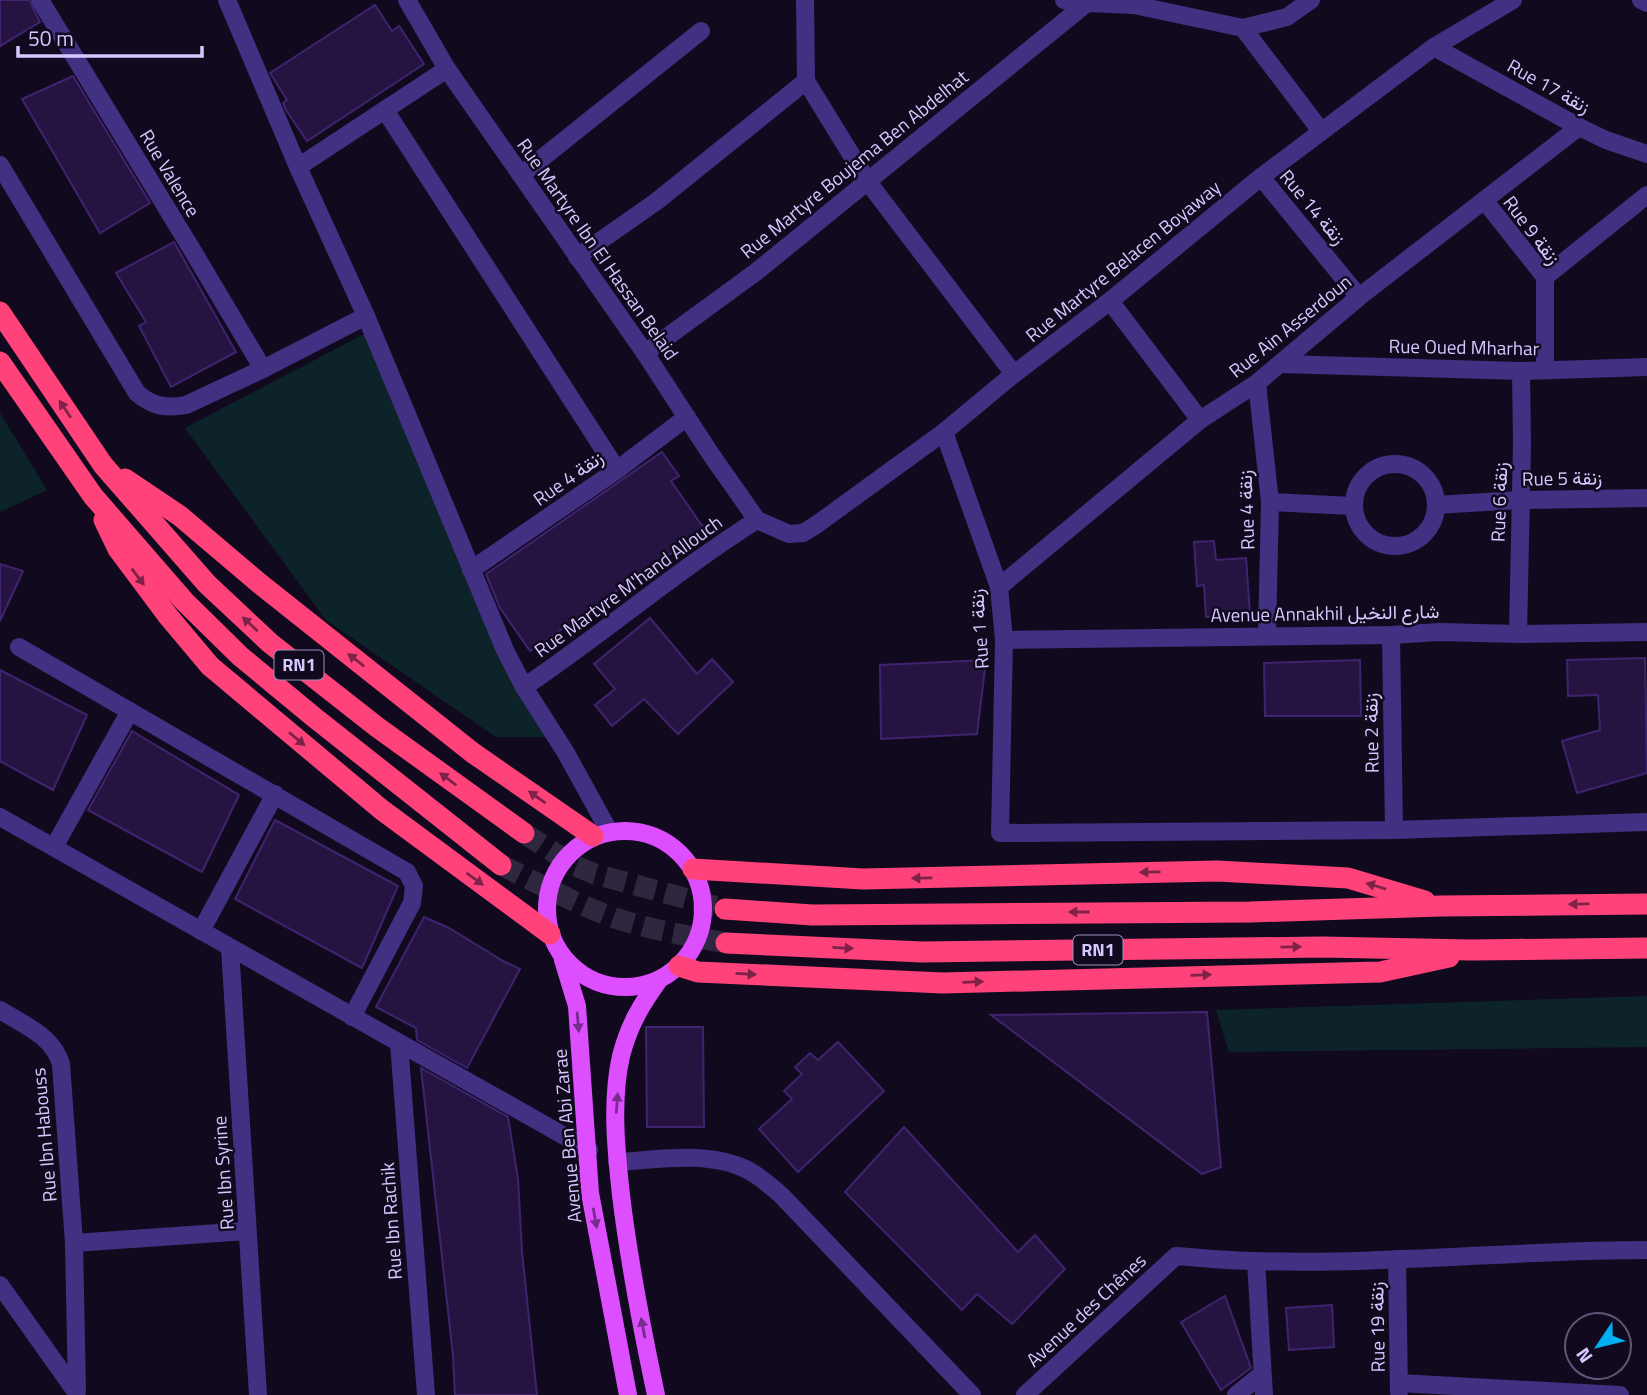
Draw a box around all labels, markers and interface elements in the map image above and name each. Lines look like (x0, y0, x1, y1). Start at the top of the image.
scale bar (18, 14, 201, 58)
text: 50 m (28, 22, 74, 54)
street label: Rue 17 زنقة (1502, 51, 1596, 120)
street label: Rue Martyre Boujema Ben Abdelhat (733, 62, 974, 265)
street label: Rue Valence (133, 123, 208, 222)
street label: Rue Martyre Ibn El Hassan Belaid (511, 132, 686, 366)
street label: Rue 14 زنقة (1273, 163, 1354, 251)
street label: Rue Martyre Belacen Boyaway (1019, 173, 1227, 349)
street label: Rue 9 زنقة (1497, 189, 1568, 270)
street label: Rue Ain Asserdoun (1222, 267, 1357, 384)
street label: Rue Oued Mharhar (1389, 331, 1540, 362)
one-way arrow (58, 400, 72, 418)
street label: Rue 4 زنقة (527, 443, 609, 512)
street label: Rue 6 زنقة (1483, 461, 1514, 543)
street label: Rue 5 زنقة (1522, 462, 1602, 493)
street label: Rue 4 زنقة (1230, 469, 1261, 551)
street label: Rue Martyre M'hand Allouch (528, 507, 728, 664)
one-way arrow (131, 567, 146, 585)
street label: Rue 1 زنقة (961, 588, 996, 670)
street label: Avenue Annakhil شارع النخيل (1210, 596, 1440, 629)
one-way arrow (241, 616, 259, 632)
road number: RN1 (274, 650, 324, 680)
one-way arrow (347, 652, 365, 667)
street label: Rue 2 زنقة (1355, 693, 1386, 773)
one-way arrow (288, 731, 305, 746)
one-way arrow (439, 772, 458, 786)
one-way arrow (528, 790, 546, 804)
one-way arrow (1138, 866, 1160, 878)
one-way arrow (466, 872, 485, 886)
one-way arrow (911, 872, 933, 883)
one-way arrow (1365, 880, 1386, 891)
one-way arrow (1568, 899, 1590, 910)
one-way arrow (1067, 906, 1089, 918)
road number: RN1 (1074, 936, 1122, 965)
one-way arrow (1281, 941, 1303, 953)
one-way arrow (833, 943, 855, 954)
one-way arrow (735, 969, 757, 980)
one-way arrow (1190, 970, 1212, 981)
one-way arrow (963, 976, 985, 988)
one-way arrow (573, 1012, 584, 1034)
street label: Avenue Ben Abi Zarae (544, 1048, 589, 1224)
street label: Rue Ibn Habouss (23, 1067, 64, 1203)
one-way arrow (611, 1092, 622, 1114)
street label: Rue Ibn Syrine (204, 1115, 241, 1231)
street label: Rue Ibn Rachik (372, 1161, 409, 1281)
one-way arrow (589, 1207, 600, 1229)
street label: Avenue des Chênes (1019, 1246, 1152, 1373)
street label: Rue 19 زنقة (1361, 1281, 1392, 1373)
north arrow (1563, 1311, 1633, 1381)
one-way arrow (637, 1317, 648, 1339)
text: N (1568, 1342, 1599, 1370)

